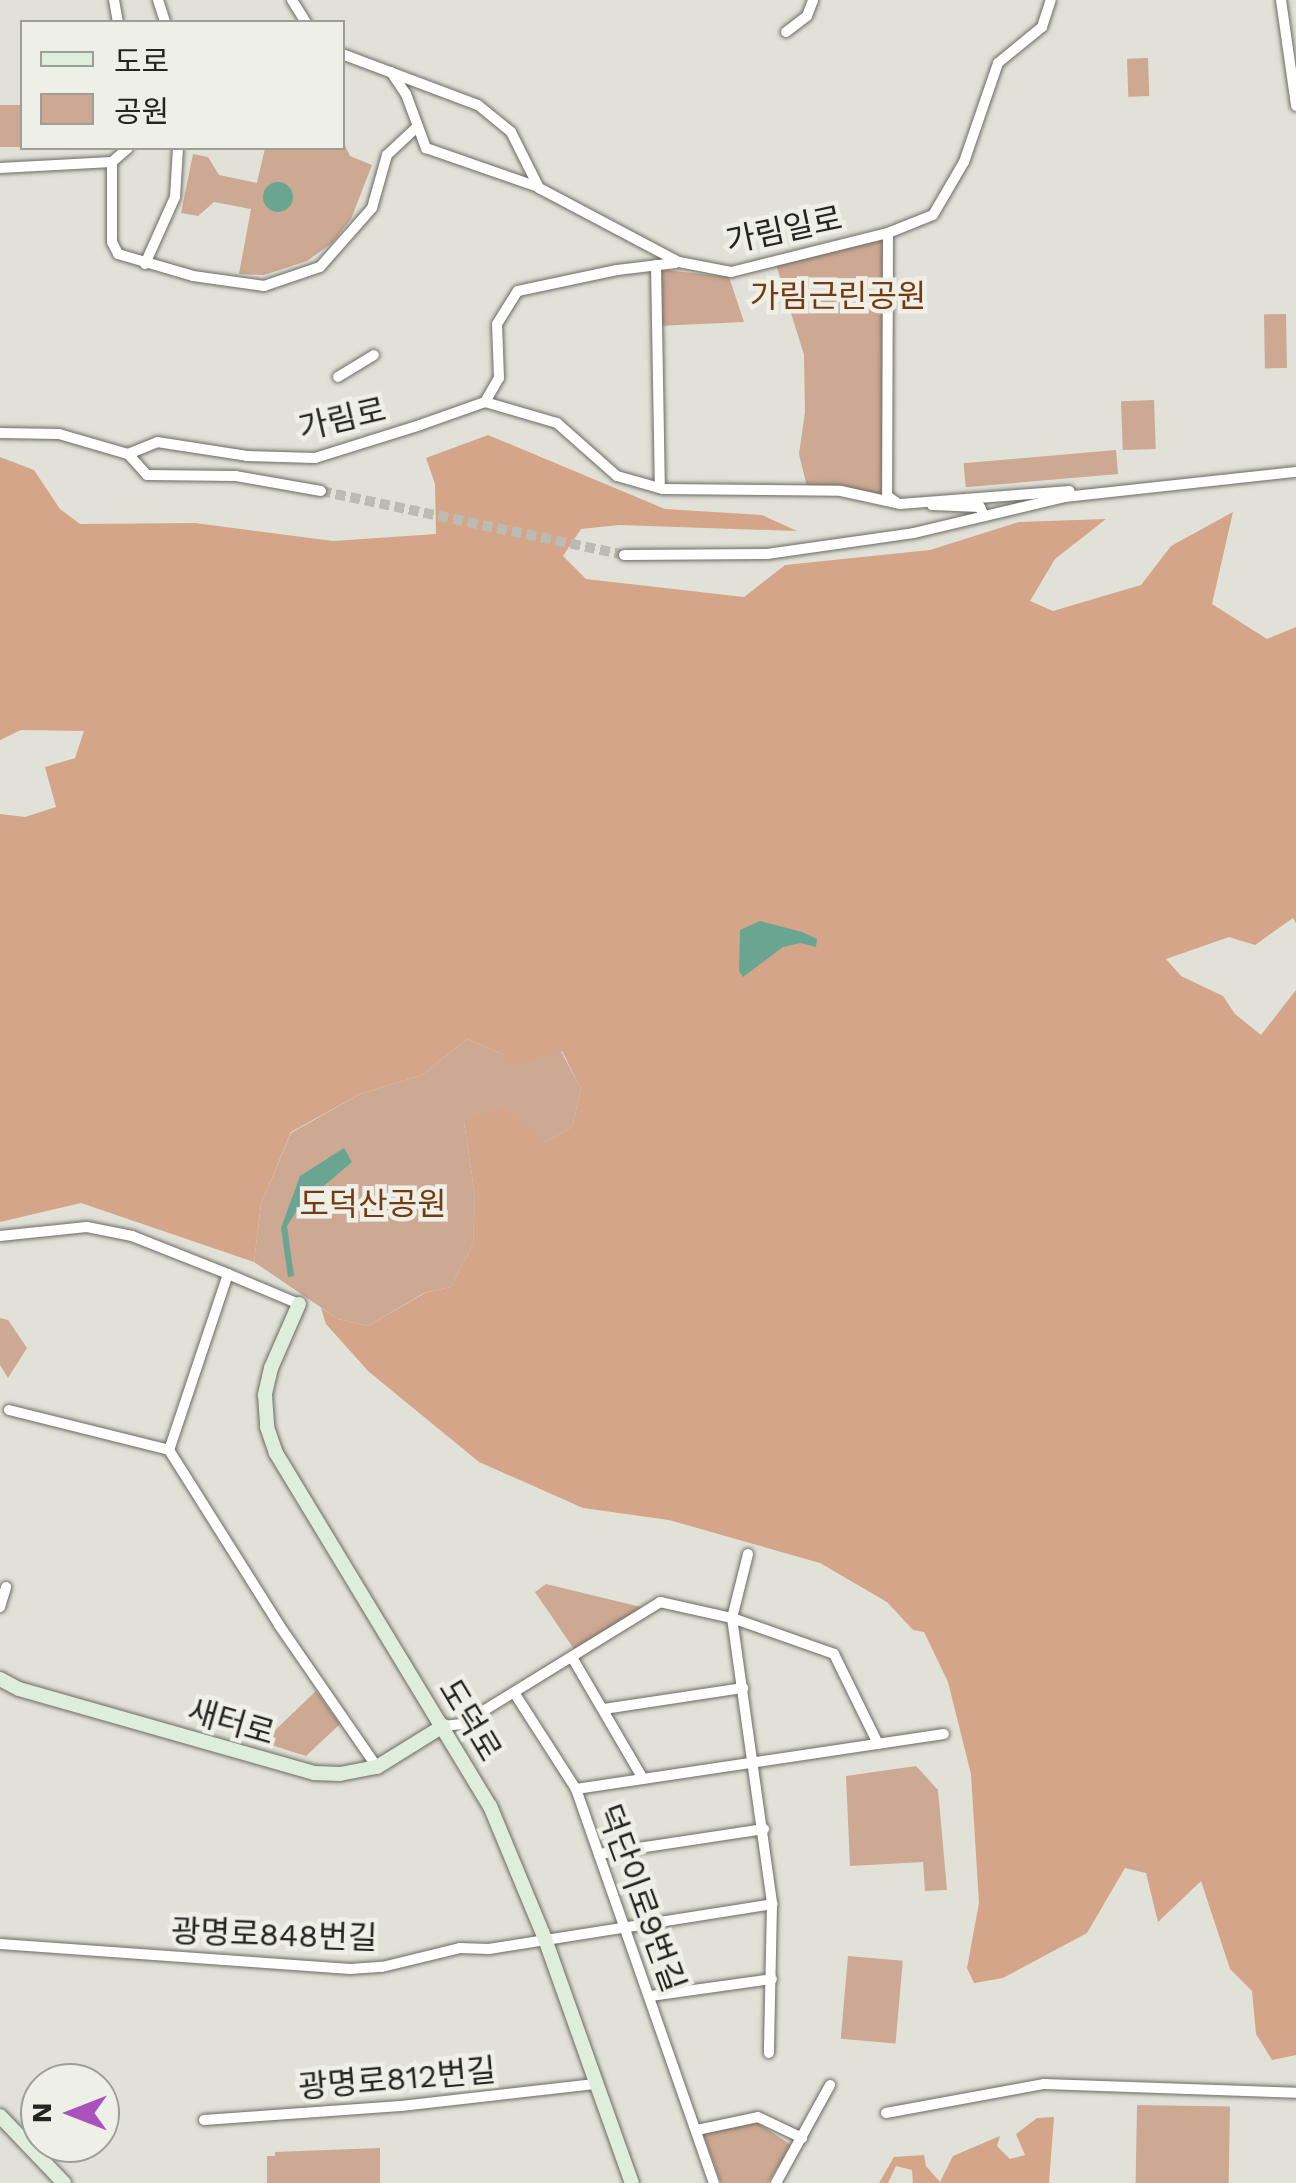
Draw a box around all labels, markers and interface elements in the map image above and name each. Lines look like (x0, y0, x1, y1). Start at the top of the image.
legend (20, 20, 345, 150)
text: 도로 (114, 44, 169, 79)
text: 공원 (114, 94, 169, 129)
street label: 가림일로 (722, 199, 846, 261)
park label: 가림근린공원 (750, 277, 926, 315)
street label: 가림로 (295, 390, 389, 448)
park label: 도덕산공원 (299, 1185, 447, 1223)
street label: 도덕로 (431, 1672, 509, 1768)
street label: 새터로 (183, 1691, 279, 1753)
street label: 덕단이로9번길 (589, 1799, 693, 1997)
street label: 광명로848번길 (170, 1912, 378, 1958)
street label: 광명로812번길 (297, 2051, 497, 2107)
north arrow (20, 2063, 120, 2163)
text: N (25, 2103, 58, 2123)

